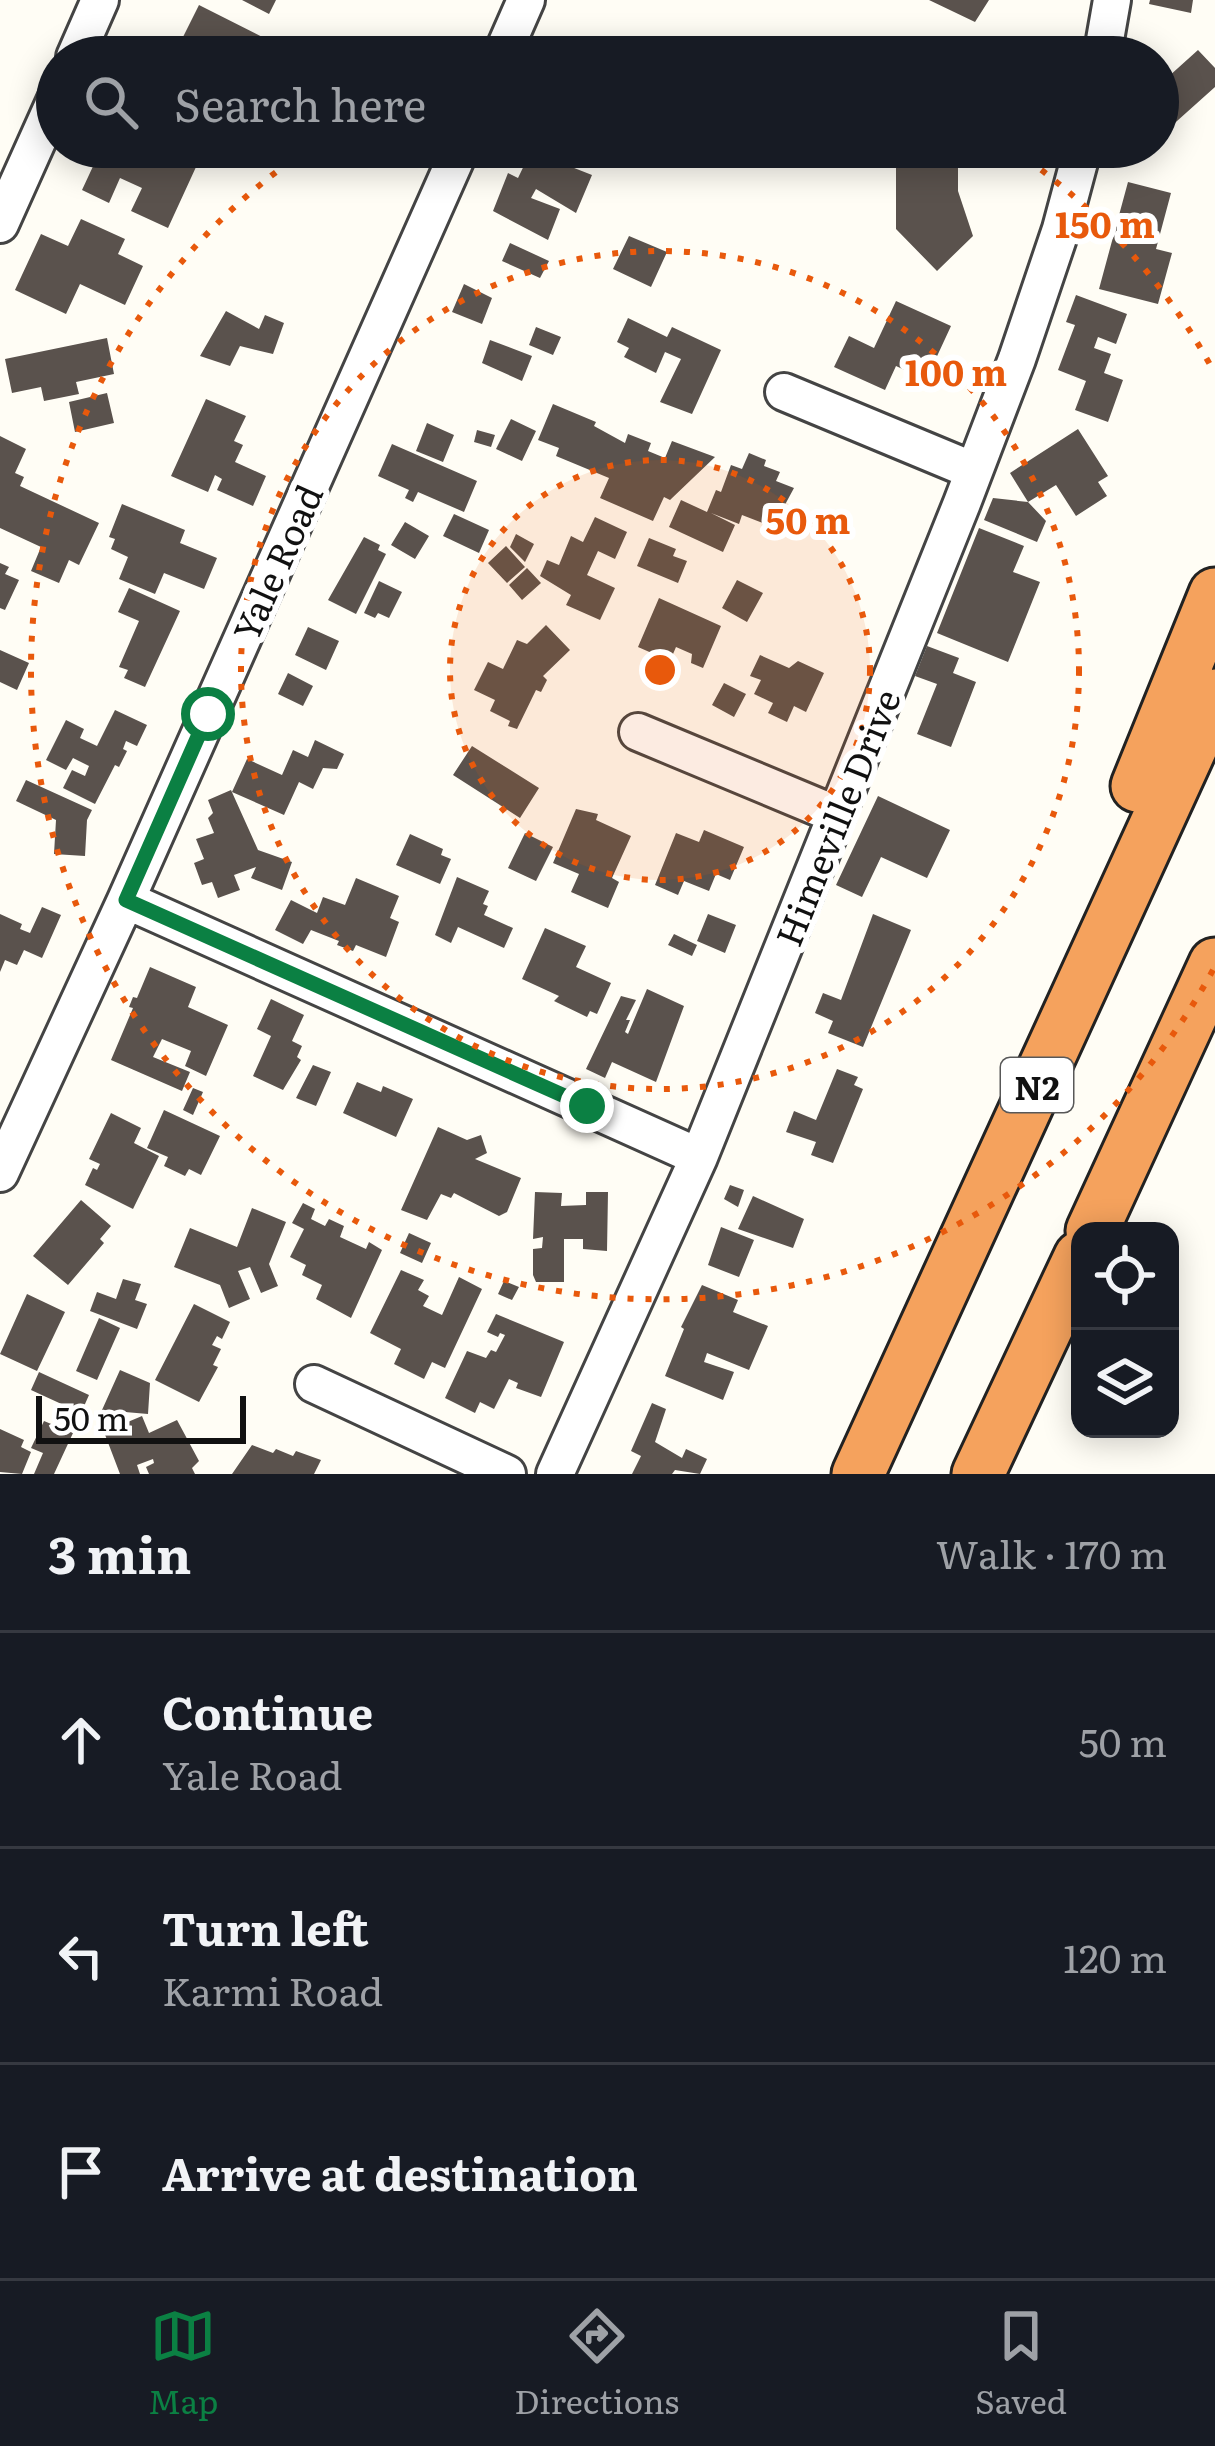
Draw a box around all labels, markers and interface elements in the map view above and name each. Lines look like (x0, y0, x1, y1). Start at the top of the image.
search box (36, 36, 1179, 168)
icon: search (78, 69, 144, 135)
text: Search here (174, 69, 426, 136)
text: 150 m (1055, 196, 1155, 249)
text: 100 m (905, 344, 1007, 397)
street label: Yale Road (218, 475, 334, 649)
text: 50 m (766, 492, 851, 545)
centre of rings (639, 649, 681, 691)
street label: Himeville Drive (760, 681, 912, 953)
route start (181, 687, 235, 741)
road number: N2 (1001, 1058, 1073, 1112)
route end (560, 1079, 614, 1133)
map controls (1071, 1222, 1179, 1438)
button: locate (1071, 1222, 1179, 1330)
button: layers (1071, 1330, 1179, 1438)
scale bar (36, 1390, 246, 1443)
text: 50 m (54, 1392, 128, 1441)
text: 3 min (48, 1514, 192, 1590)
text: Walk · 170 m (936, 1523, 1167, 1581)
text: Continue (162, 1677, 373, 1744)
icon: ahead (48, 1707, 114, 1773)
text: 50 m (1079, 1711, 1167, 1769)
text: Yale Road (162, 1744, 342, 1802)
text: Turn left (162, 1893, 369, 1960)
icon: left (48, 1923, 114, 1989)
text: 120 m (1063, 1927, 1167, 1985)
text: Karmi Road (162, 1960, 383, 2018)
text: Arrive at destination (162, 2138, 638, 2205)
icon: arrive (48, 2139, 114, 2205)
tab: Map (148, 2303, 218, 2424)
tab: Directions (514, 2303, 679, 2424)
tab: Saved (975, 2303, 1067, 2424)

